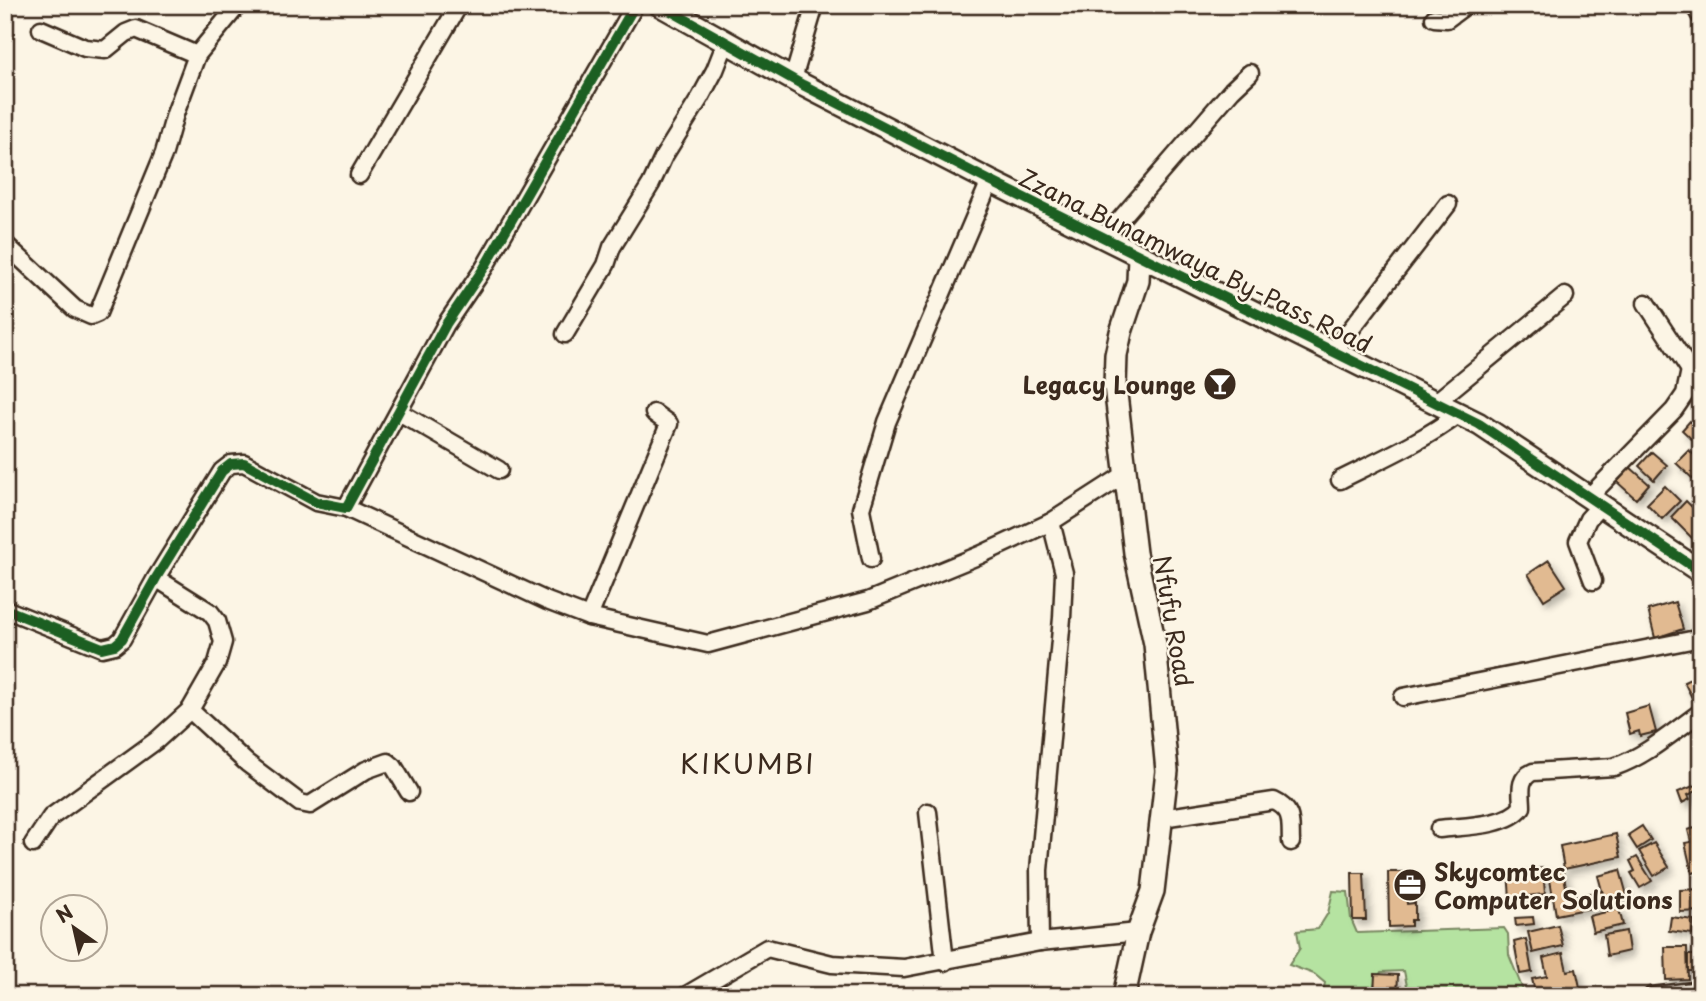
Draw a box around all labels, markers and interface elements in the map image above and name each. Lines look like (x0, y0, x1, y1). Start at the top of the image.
street label: Zzana Bunamwaya By-Pass Road (1013, 159, 1379, 361)
bar icon: Legacy Lounge (1201, 365, 1239, 403)
place label: Legacy Lounge (1023, 366, 1196, 402)
street label: Nfufu Road (1145, 553, 1203, 689)
district label: KIKUMBI (680, 741, 816, 784)
place label: Skycomtec Computer Solutions (1434, 853, 1673, 917)
office icon: Skycomtec Computer Solutions (1391, 866, 1429, 904)
north arrow (38, 892, 108, 962)
text: N (50, 897, 78, 929)

